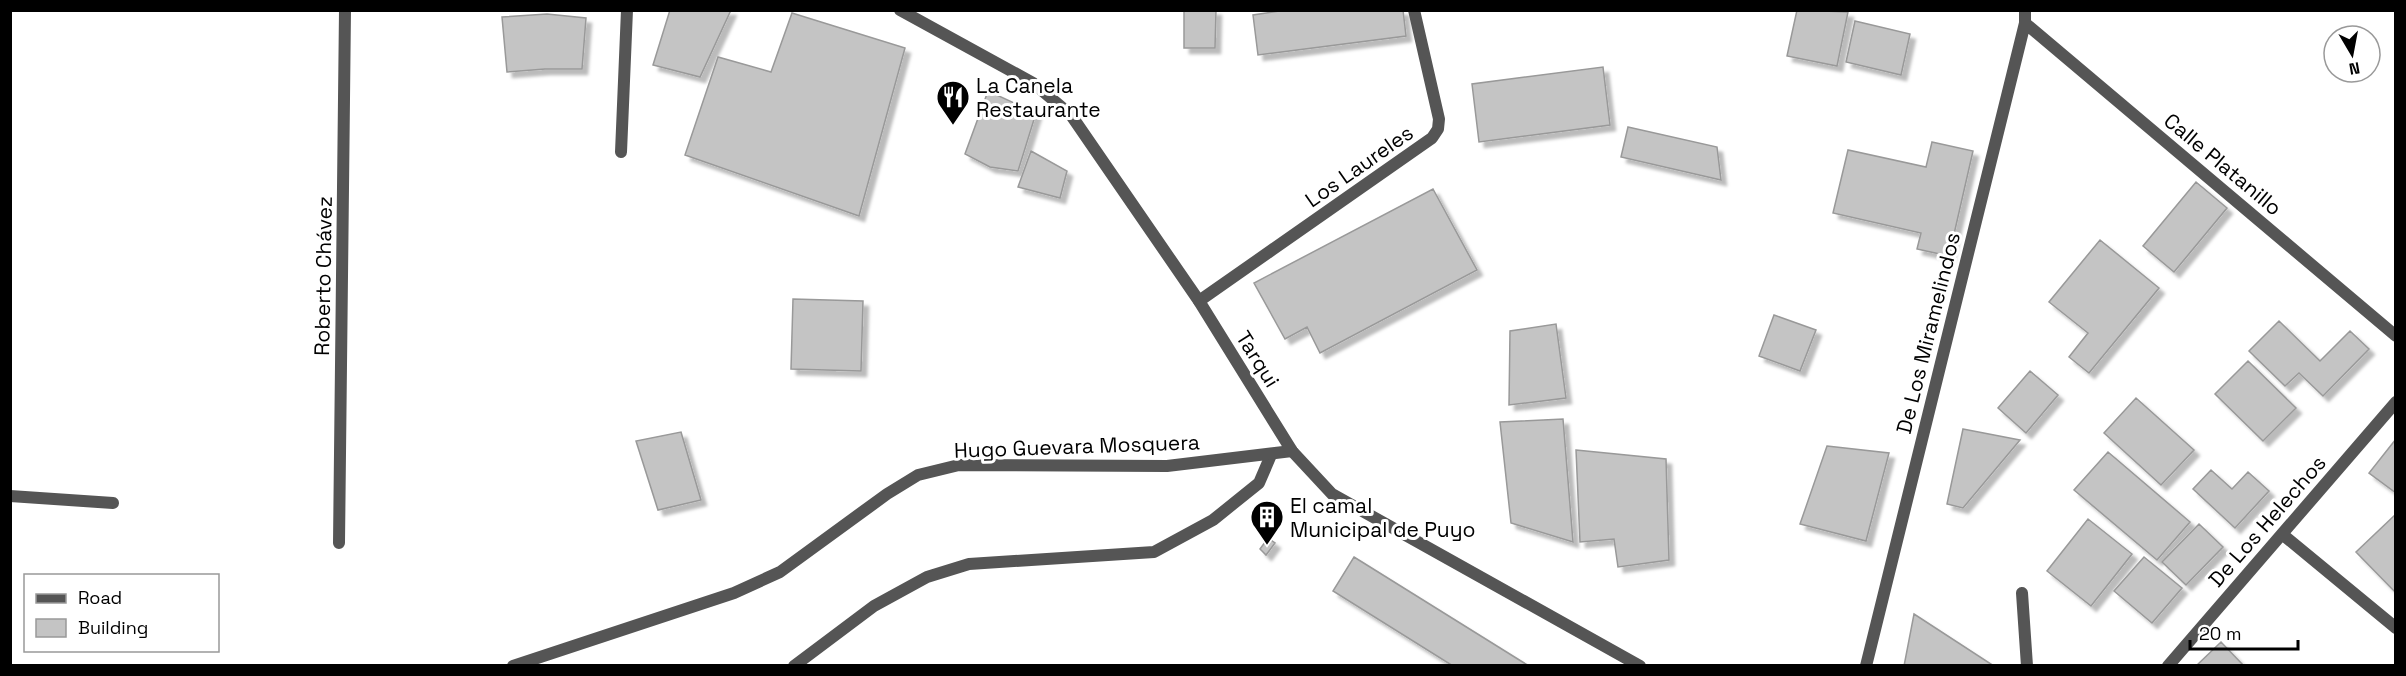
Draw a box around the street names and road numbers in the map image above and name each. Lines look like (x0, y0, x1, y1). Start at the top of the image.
street label: Calle Platanillo (2158, 107, 2288, 221)
street label: Los Laureles (1300, 119, 1418, 213)
street label: Roberto Chávez (308, 196, 338, 356)
street label: De Los Miramelindos (1890, 229, 1966, 437)
street label: Tarqui (1230, 326, 1286, 392)
street label: Hugo Guevara Mosquera (954, 428, 1200, 464)
street label: De Los Helechos (2202, 450, 2332, 592)

